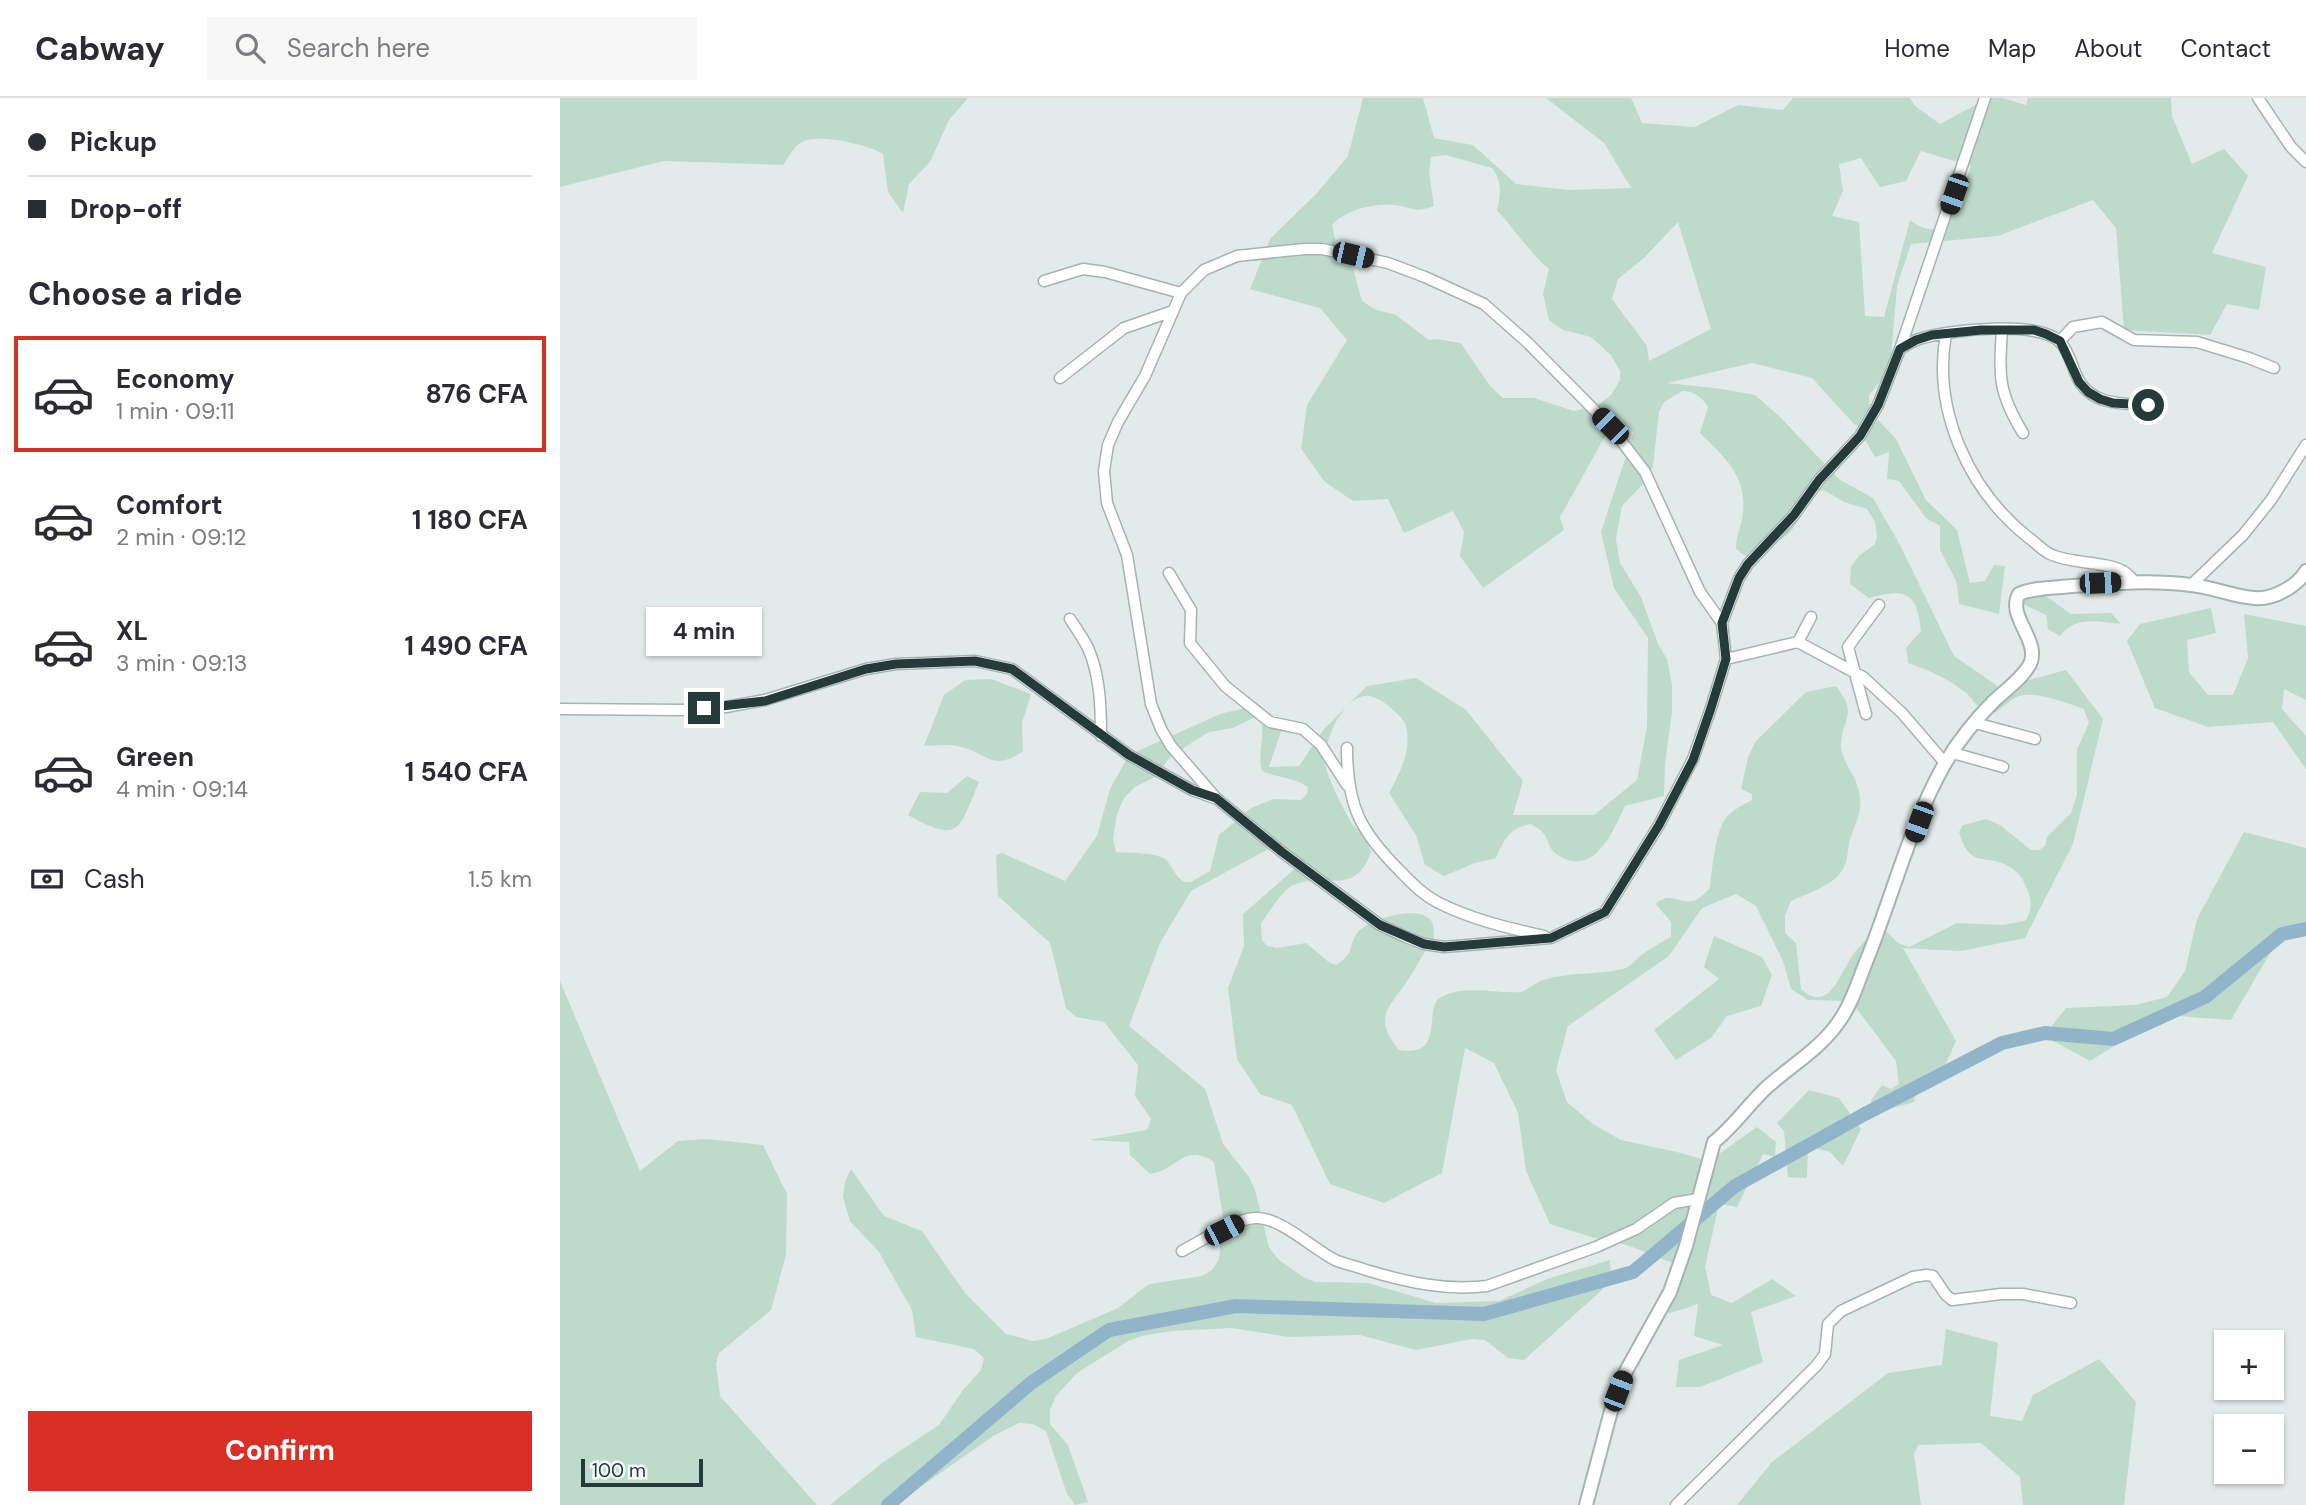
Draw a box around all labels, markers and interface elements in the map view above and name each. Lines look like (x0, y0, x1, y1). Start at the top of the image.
search box (207, 17, 697, 80)
text: Cabway (35, 27, 165, 70)
icon: search (231, 29, 269, 67)
text: Search here (287, 31, 430, 65)
text: Home (1884, 33, 1950, 64)
text: Map (1988, 33, 2036, 64)
text: About (2074, 33, 2143, 64)
text: Contact (2181, 33, 2271, 64)
text: Pickup (70, 125, 157, 159)
car (1938, 171, 1971, 217)
text: Drop-off (70, 192, 182, 226)
car (1331, 240, 1376, 270)
text: Choose a ride (28, 273, 243, 315)
text: Economy (116, 362, 234, 396)
icon: car (32, 363, 95, 426)
text: 876 CFA (425, 377, 528, 411)
route start (2132, 389, 2164, 421)
text: 1 min · 09:11 (116, 396, 234, 426)
car (1588, 404, 1633, 448)
text: Comfort (116, 488, 222, 522)
icon: car (32, 489, 95, 552)
text: 1 180 CFA (412, 503, 528, 537)
text: 2 min · 09:12 (116, 522, 247, 552)
car (2079, 572, 2122, 594)
callout: 4 min (646, 606, 762, 656)
text: XL (116, 614, 148, 648)
icon: car (32, 615, 95, 678)
text: 4 min (673, 616, 735, 646)
text: 1 490 CFA (405, 629, 528, 663)
text: 3 min · 09:13 (116, 648, 247, 678)
route end (688, 692, 720, 724)
text: Green (116, 740, 194, 774)
icon: car (32, 741, 95, 804)
text: 1 540 CFA (405, 755, 528, 789)
text: 4 min · 09:14 (116, 774, 248, 804)
car (1902, 799, 1937, 845)
icon: cash (28, 860, 66, 898)
text: Cash (84, 862, 145, 896)
text: 1.5 km (468, 864, 532, 894)
car (1201, 1211, 1248, 1249)
map controls (2214, 1330, 2284, 1484)
button: + (2214, 1330, 2284, 1400)
car (1601, 1368, 1636, 1414)
button: Confirm (28, 1411, 532, 1491)
button: − (2214, 1414, 2284, 1484)
scale bar (581, 1456, 704, 1488)
text: 100 m (592, 1458, 646, 1483)

